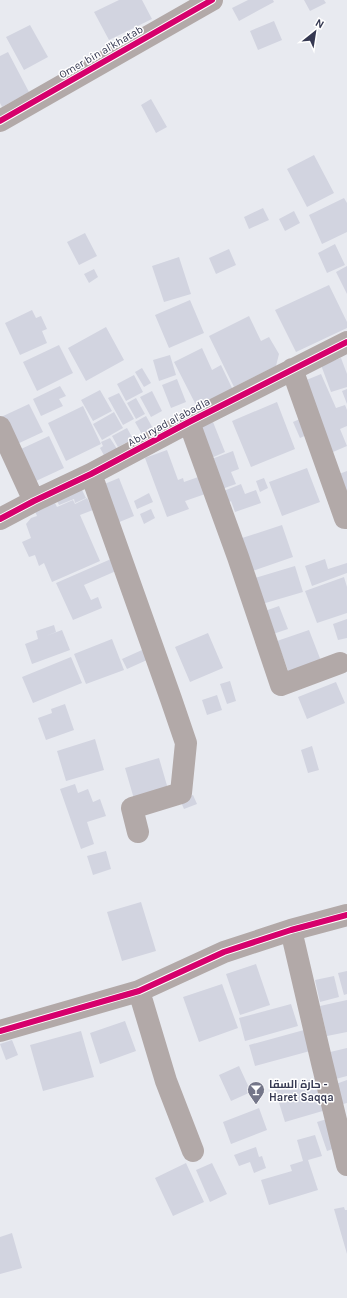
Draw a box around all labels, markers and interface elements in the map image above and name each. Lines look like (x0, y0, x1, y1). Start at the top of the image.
north arrow (295, 12, 335, 52)
text: N (313, 16, 326, 31)
street label: Omer bin al'khatab (57, 23, 145, 81)
street label: Abu ryad al'abadla (126, 395, 212, 449)
place label: حارة السقا - Haret Saqqa (269, 1078, 334, 1104)
bar icon: حارة السقا - Haret Saqqa (246, 1080, 266, 1105)

